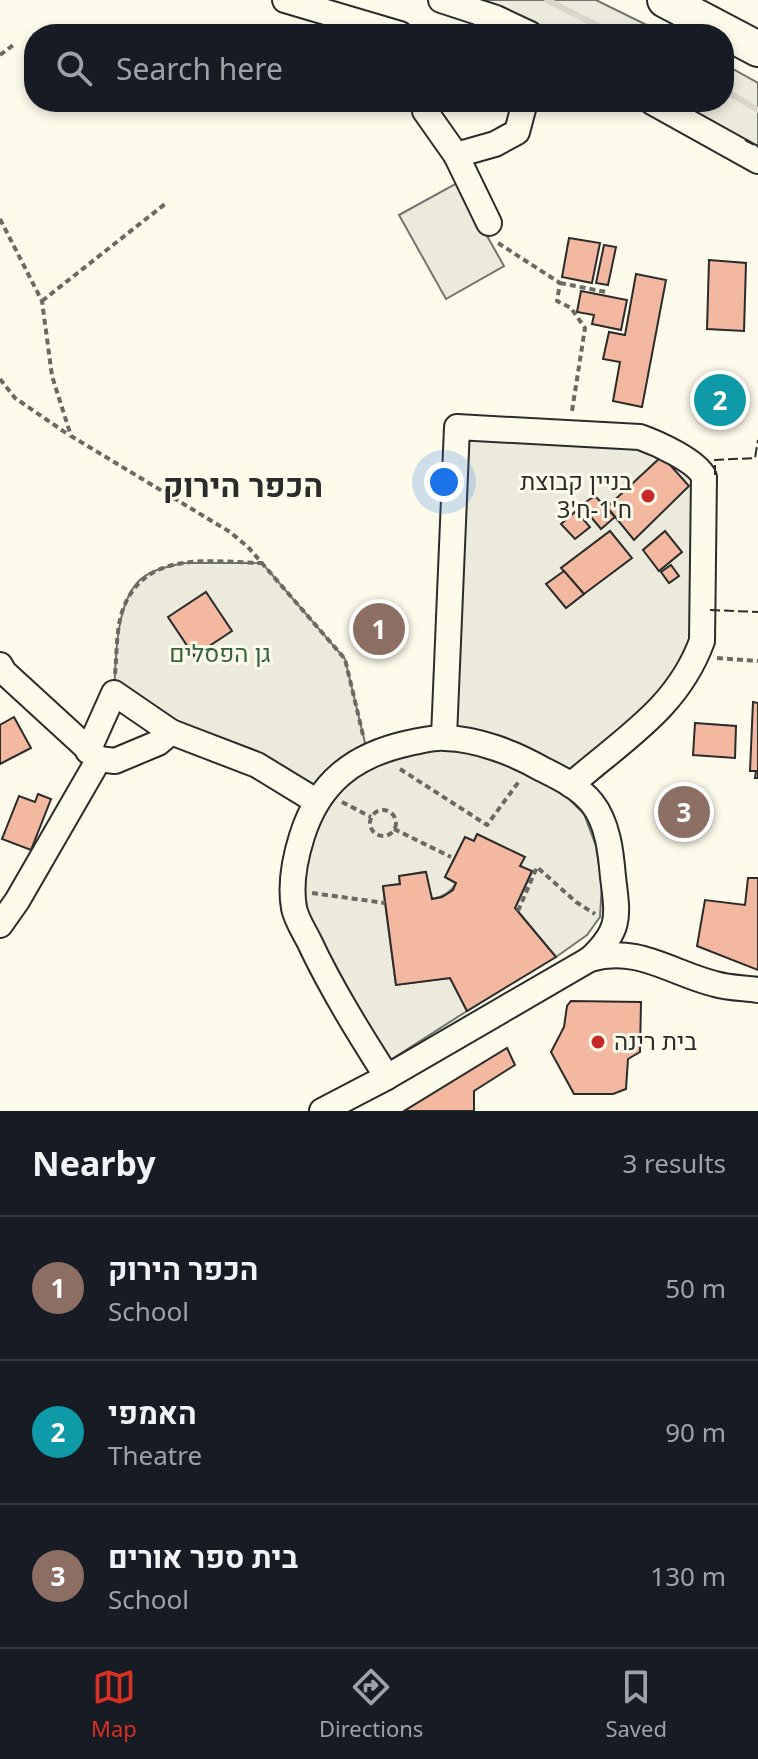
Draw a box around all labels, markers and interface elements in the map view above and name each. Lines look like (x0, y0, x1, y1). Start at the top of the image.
search box (24, 24, 734, 112)
icon: search (52, 46, 96, 90)
text: Search here (116, 48, 283, 89)
pin: 2 (694, 370, 746, 430)
your location (424, 462, 464, 502)
district label: הכפר הירוק (163, 463, 323, 506)
place label: בניין קבוצת ח'1-ח'3 (520, 464, 632, 525)
marker: בניין קבוצת ח'1-ח'3 (639, 487, 657, 505)
pin: 1 (353, 599, 405, 659)
park label: גן הפסלים (169, 636, 271, 669)
pin: 3 (658, 782, 710, 842)
place label: בית רינה (614, 1024, 697, 1057)
marker: בית רינה (589, 1033, 607, 1051)
text: Nearby (32, 1140, 156, 1186)
text: 3 results (622, 1145, 726, 1181)
text: הכפר הירוק (108, 1248, 258, 1289)
text: 1 (51, 1270, 65, 1306)
text: 50 m (665, 1270, 726, 1306)
text: School (108, 1293, 189, 1329)
text: האמפי (108, 1392, 197, 1433)
text: 2 (51, 1414, 65, 1450)
text: 90 m (665, 1414, 726, 1450)
text: Theatre (108, 1437, 202, 1473)
text: בית ספר אורים (108, 1536, 298, 1577)
text: 3 (51, 1558, 65, 1594)
text: 130 m (650, 1558, 726, 1594)
text: School (108, 1581, 189, 1617)
tab: Map (91, 1665, 137, 1743)
tab: Directions (319, 1665, 423, 1743)
tab: Saved (605, 1665, 667, 1743)

